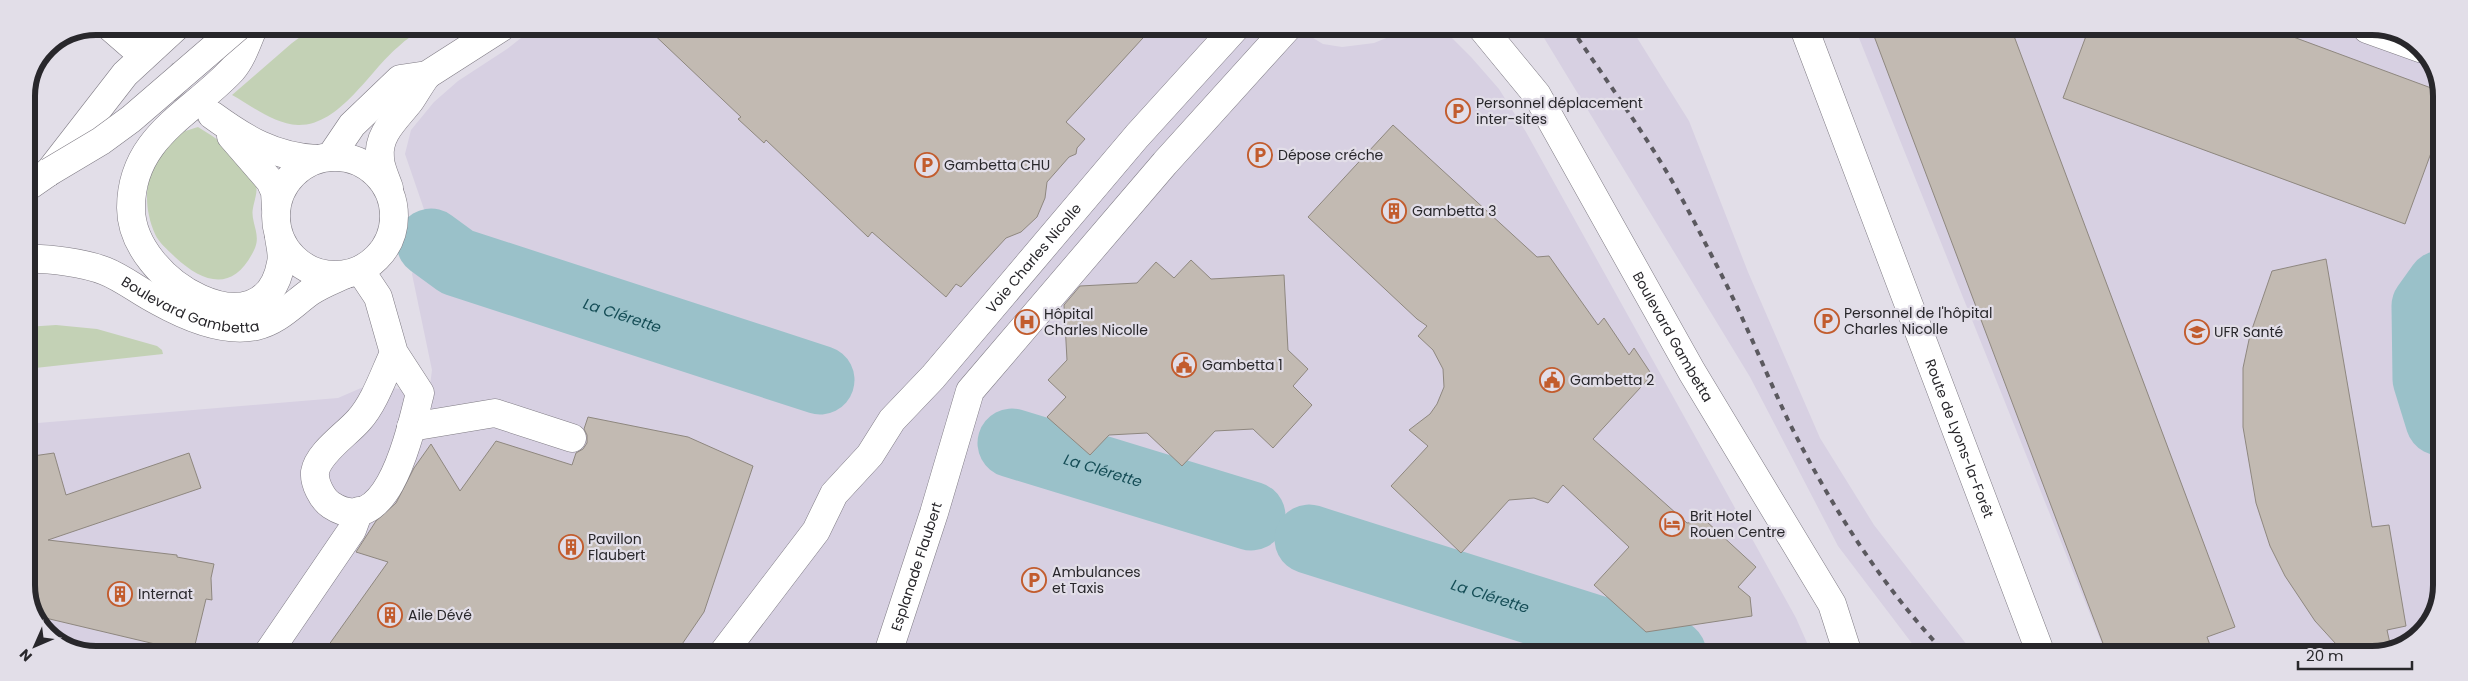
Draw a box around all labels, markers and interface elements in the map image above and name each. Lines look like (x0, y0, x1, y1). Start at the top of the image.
place label: Personnel déplacement inter-sites (1476, 93, 1643, 129)
parking icon: Personnel déplacement inter-sites (1445, 98, 1471, 124)
parking icon: Dépose créche (1247, 142, 1273, 168)
place label: Dépose créche (1278, 145, 1384, 165)
parking icon: Gambetta CHU (914, 152, 940, 178)
place label: Gambetta CHU (944, 155, 1050, 175)
building icon: Gambetta 3 (1381, 198, 1407, 224)
street label: Voie Charles Nicolle (981, 199, 1086, 317)
place label: Gambetta 3 (1412, 201, 1497, 221)
street label: Boulevard Gambetta (1628, 268, 1718, 406)
street label: Boulevard Gambetta (118, 271, 261, 338)
water label: La Clérette (581, 293, 664, 338)
place label: Personnel de l'hôpital Charles Nicolle (1844, 303, 1992, 339)
place label: Hôpital Charles Nicolle (1044, 304, 1148, 340)
parking icon: Personnel de l'hôpital Charles Nicolle (1814, 308, 1840, 334)
hospital icon: Hôpital Charles Nicolle (1014, 309, 1040, 335)
school or university icon: UFR Santé (2184, 319, 2210, 345)
place label: UFR Santé (2214, 322, 2283, 342)
public building icon: Gambetta 1 (1171, 352, 1197, 378)
place label: Gambetta 1 (1202, 355, 1283, 375)
street label: Route de Lyons-la-Forêt (1920, 356, 1999, 521)
public building icon: Gambetta 2 (1539, 367, 1565, 393)
place label: Gambetta 2 (1570, 370, 1654, 390)
water label: La Clérette (1061, 448, 1145, 492)
street label: Esplanade Flaubert (886, 500, 947, 634)
place label: Brit Hotel Rouen Centre (1690, 506, 1786, 542)
hotel icon: Brit Hotel Rouen Centre (1659, 511, 1685, 537)
place label: Pavillon Flaubert (588, 529, 645, 565)
building icon: Pavillon Flaubert (558, 534, 584, 560)
place label: Ambulances et Taxis (1052, 562, 1141, 598)
parking icon: Ambulances et Taxis (1021, 567, 1047, 593)
water label: La Clérette (1449, 574, 1532, 618)
building icon: Internat (107, 581, 133, 607)
place label: Internat (138, 584, 193, 604)
building icon: Aile Dévé (377, 602, 403, 628)
place label: Aile Dévé (408, 605, 472, 625)
north arrow (10, 621, 60, 671)
scale bar (2298, 638, 2412, 670)
text: N (15, 644, 37, 666)
text: 20 m (2306, 645, 2344, 666)

